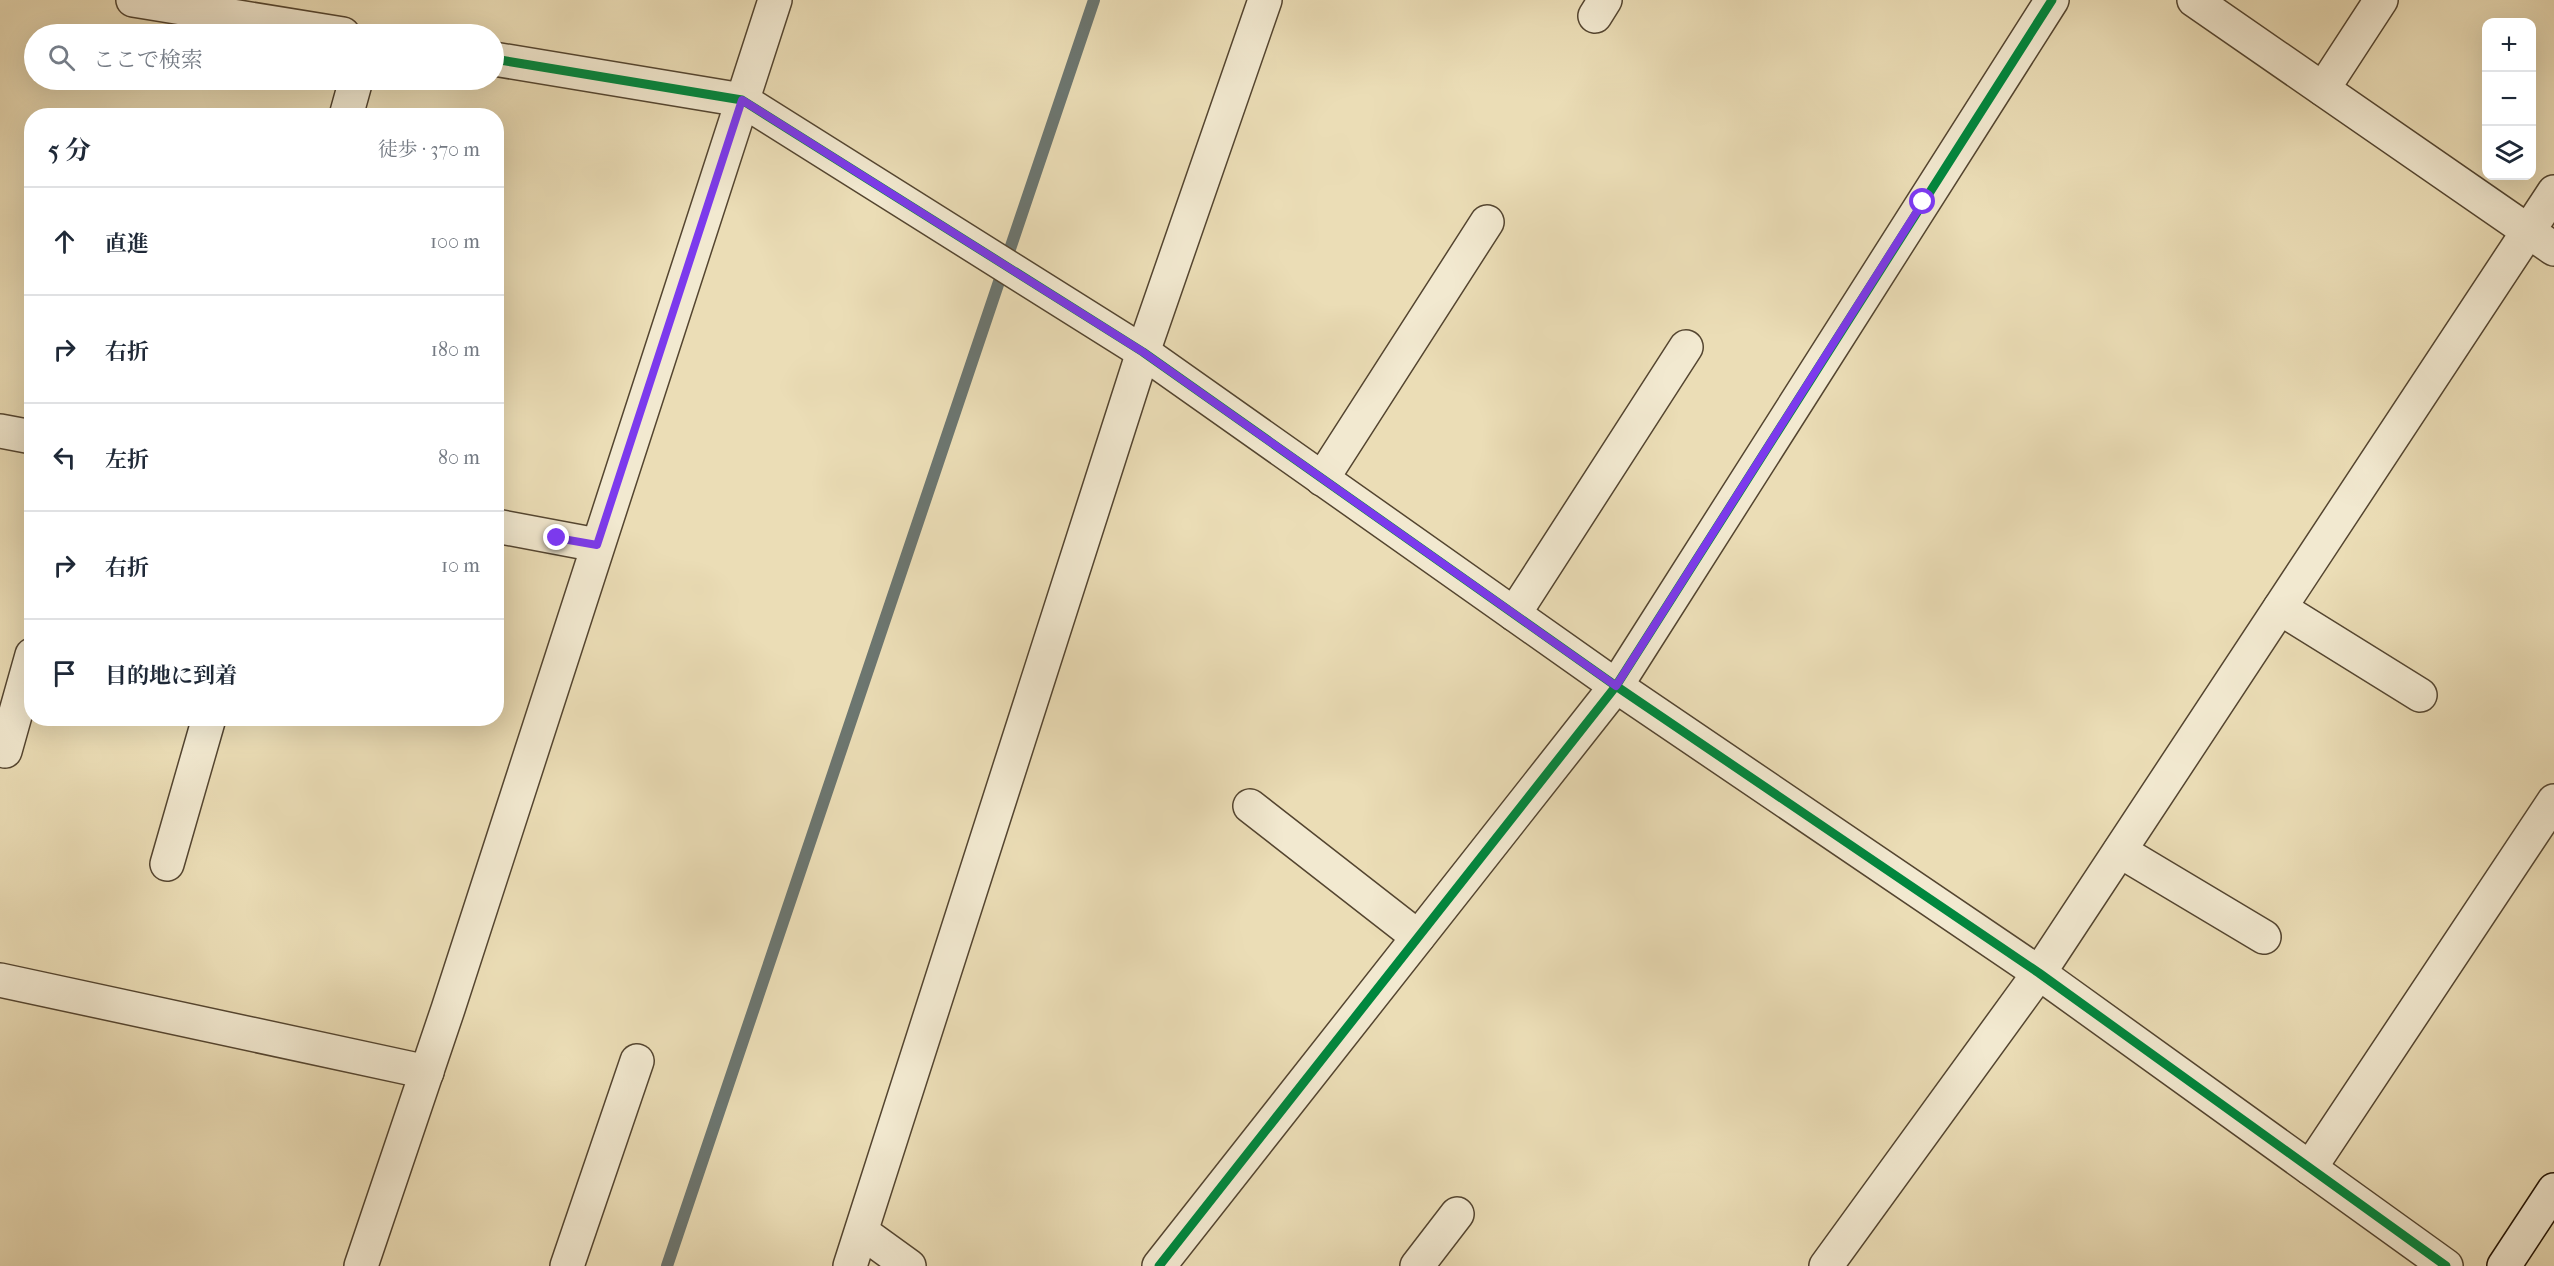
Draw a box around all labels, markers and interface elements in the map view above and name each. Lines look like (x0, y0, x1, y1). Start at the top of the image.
map controls (2482, 18, 2536, 180)
button: + (2482, 18, 2536, 72)
search box (24, 24, 504, 90)
icon: search (45, 41, 78, 74)
text: ここで検索 (93, 47, 203, 73)
button: − (2482, 72, 2536, 126)
button: layers (2482, 126, 2536, 180)
text: 5 分 (48, 135, 91, 166)
text: 徒歩 · 370 m (378, 138, 480, 161)
route start (1909, 188, 1935, 214)
icon: ahead (48, 225, 81, 258)
text: 100 m (430, 230, 480, 253)
text: 直進 (105, 231, 149, 257)
icon: right (48, 333, 81, 366)
text: 180 m (431, 338, 480, 361)
text: 右折 (105, 339, 149, 365)
icon: left (48, 441, 81, 474)
text: 80 m (438, 446, 480, 469)
text: 左折 (105, 447, 149, 473)
route end (543, 524, 569, 550)
icon: right (48, 549, 81, 582)
text: 10 m (441, 554, 480, 577)
text: 右折 (105, 555, 149, 581)
icon: arrive (48, 657, 81, 690)
text: 目的地に到着 (105, 663, 237, 689)

